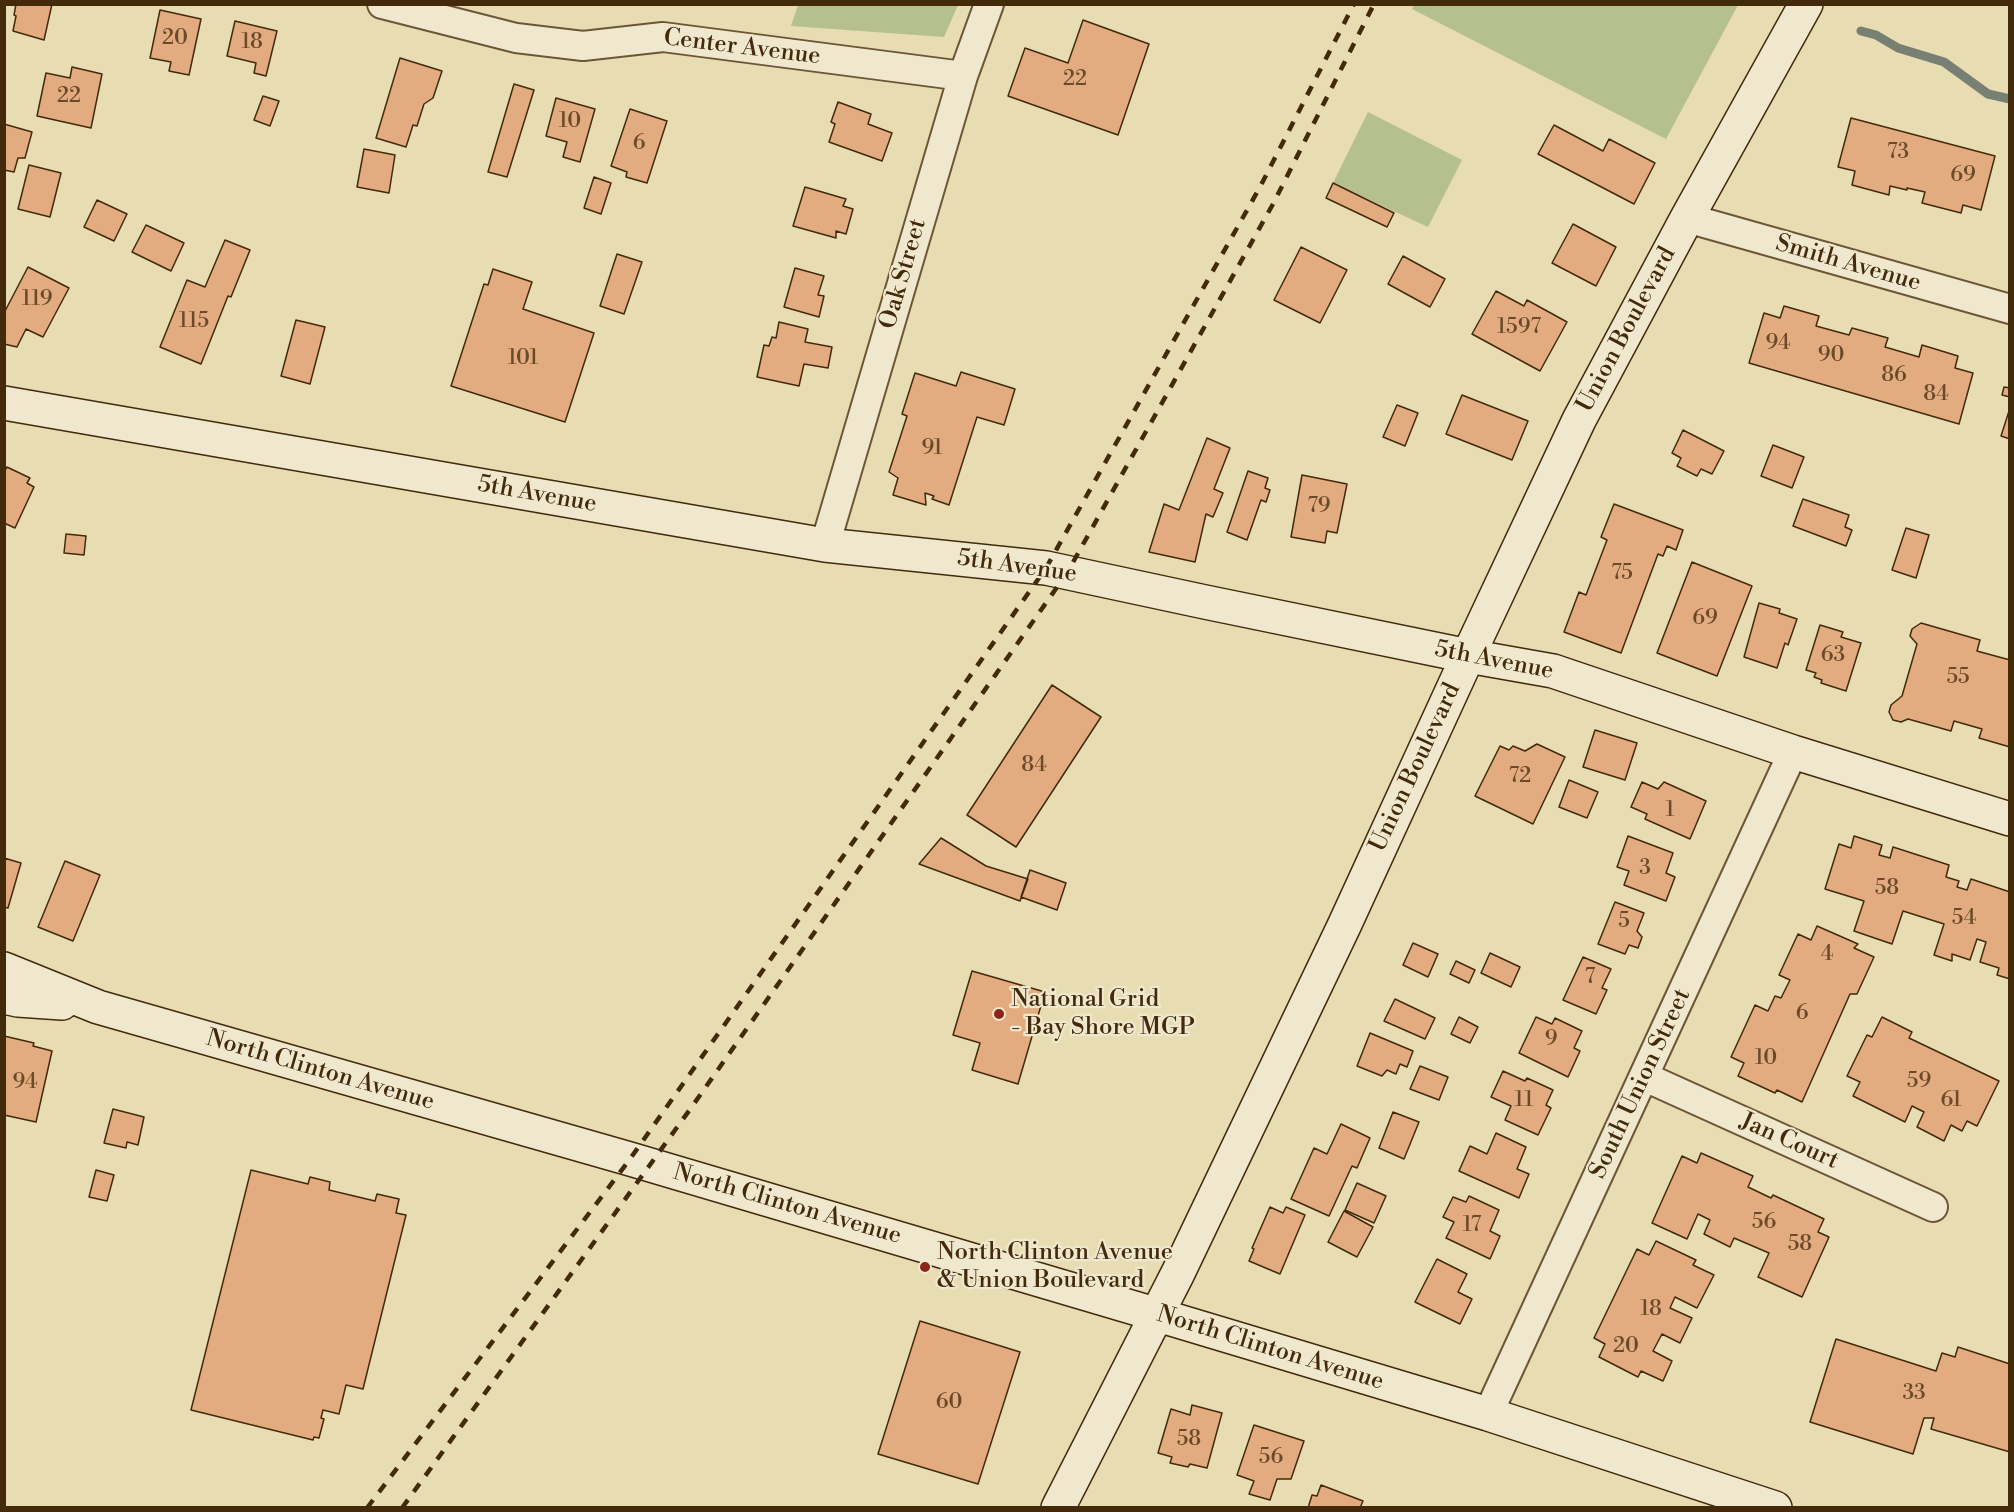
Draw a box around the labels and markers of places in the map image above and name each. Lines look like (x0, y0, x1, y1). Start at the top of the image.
place label: National Grid - Bay Shore MGP (1011, 986, 1195, 1042)
marker: National Grid - Bay Shore MGP (992, 1007, 1006, 1021)
place label: North Clinton Avenue & Union Boulevard (937, 1239, 1173, 1295)
marker: North Clinton Avenue & Union Boulevard (918, 1260, 932, 1274)

